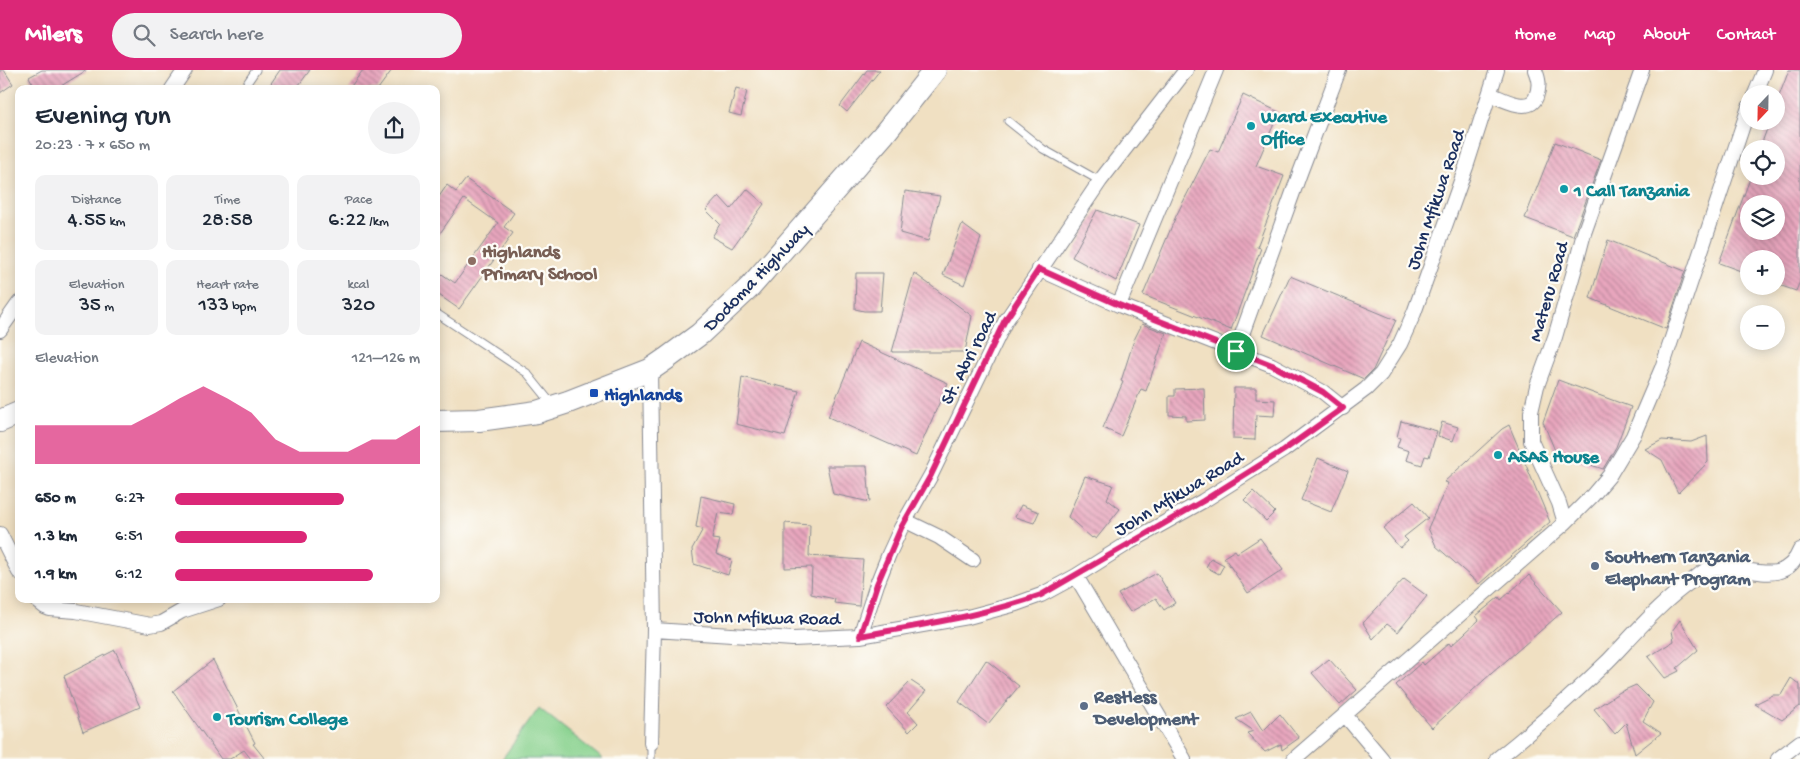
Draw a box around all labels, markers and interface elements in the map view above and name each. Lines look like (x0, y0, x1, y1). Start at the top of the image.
search box (112, 13, 462, 58)
text: Milers (25, 21, 82, 50)
icon: search (130, 21, 158, 49)
text: Search here (170, 24, 263, 47)
text: Home (1514, 25, 1556, 46)
text: Map (1584, 25, 1615, 46)
text: About (1643, 25, 1689, 46)
text: Contact (1717, 25, 1775, 46)
north arrow (1740, 85, 1785, 130)
map controls (1740, 85, 1785, 350)
text: Evening run (35, 101, 171, 134)
button: share (368, 102, 420, 154)
place label: Ward Executive Office (1260, 107, 1388, 152)
marker: Ward Executive Office (1245, 120, 1257, 132)
street label: John Mfikwa Road (1403, 125, 1473, 273)
text: 20:23 · 7 × 650 m (35, 137, 150, 156)
button: locate (1740, 140, 1785, 185)
place label: 1 Call Tanzania (1573, 181, 1691, 204)
marker: 1 Call Tanzania (1558, 183, 1570, 195)
text: Distance (72, 192, 121, 209)
text: Time (215, 192, 240, 209)
text: Pace (345, 192, 372, 209)
button: layers (1740, 195, 1785, 240)
text: 4.55 (67, 209, 106, 234)
text: 28:58 (202, 209, 253, 234)
text: 6:22 (328, 209, 366, 234)
text: km (106, 214, 126, 231)
text: /km (366, 214, 389, 231)
street label: Dodoma Highway (698, 219, 816, 339)
street label: Materu Road (1525, 238, 1576, 345)
place label: Highlands Primary School (481, 242, 597, 287)
button: + (1740, 250, 1785, 295)
marker: Highlands Primary School (466, 255, 478, 267)
text: Elevation (69, 277, 124, 294)
text: Heart rate (196, 277, 259, 294)
text: kcal (348, 277, 369, 294)
text: 35 (79, 294, 101, 319)
text: 133 (199, 294, 229, 319)
text: 320 (342, 294, 375, 319)
text: m (101, 299, 114, 316)
text: bpm (229, 299, 256, 316)
button: − (1740, 305, 1785, 350)
street label: St. Abri road (937, 306, 1004, 409)
pin (1215, 330, 1257, 372)
icon: arrive (1222, 337, 1250, 365)
text: Elevation (35, 350, 99, 369)
text: 121–126 m (352, 350, 420, 369)
place label: Highlands (604, 385, 683, 408)
marker: Highlands (588, 387, 600, 399)
street label: John Mfikwa Road (1111, 446, 1250, 543)
place label: ASAS House (1507, 447, 1600, 470)
marker: ASAS House (1492, 449, 1504, 461)
text: 650 m (35, 490, 76, 509)
text: 6:27 (115, 490, 144, 509)
text: 1.3 km (35, 528, 77, 547)
text: 6:51 (115, 528, 143, 547)
place label: Southern Tanzania Elephant Program (1605, 547, 1752, 592)
marker: Southern Tanzania Elephant Program (1589, 560, 1601, 572)
text: 1.9 km (35, 566, 77, 585)
text: 6:12 (115, 566, 142, 585)
street label: John Mfikwa Road (693, 607, 842, 632)
place label: Restless Development (1092, 687, 1200, 732)
marker: Restless Development (1078, 700, 1090, 712)
place label: Tourism College (225, 709, 349, 732)
marker: Tourism College (211, 711, 223, 723)

